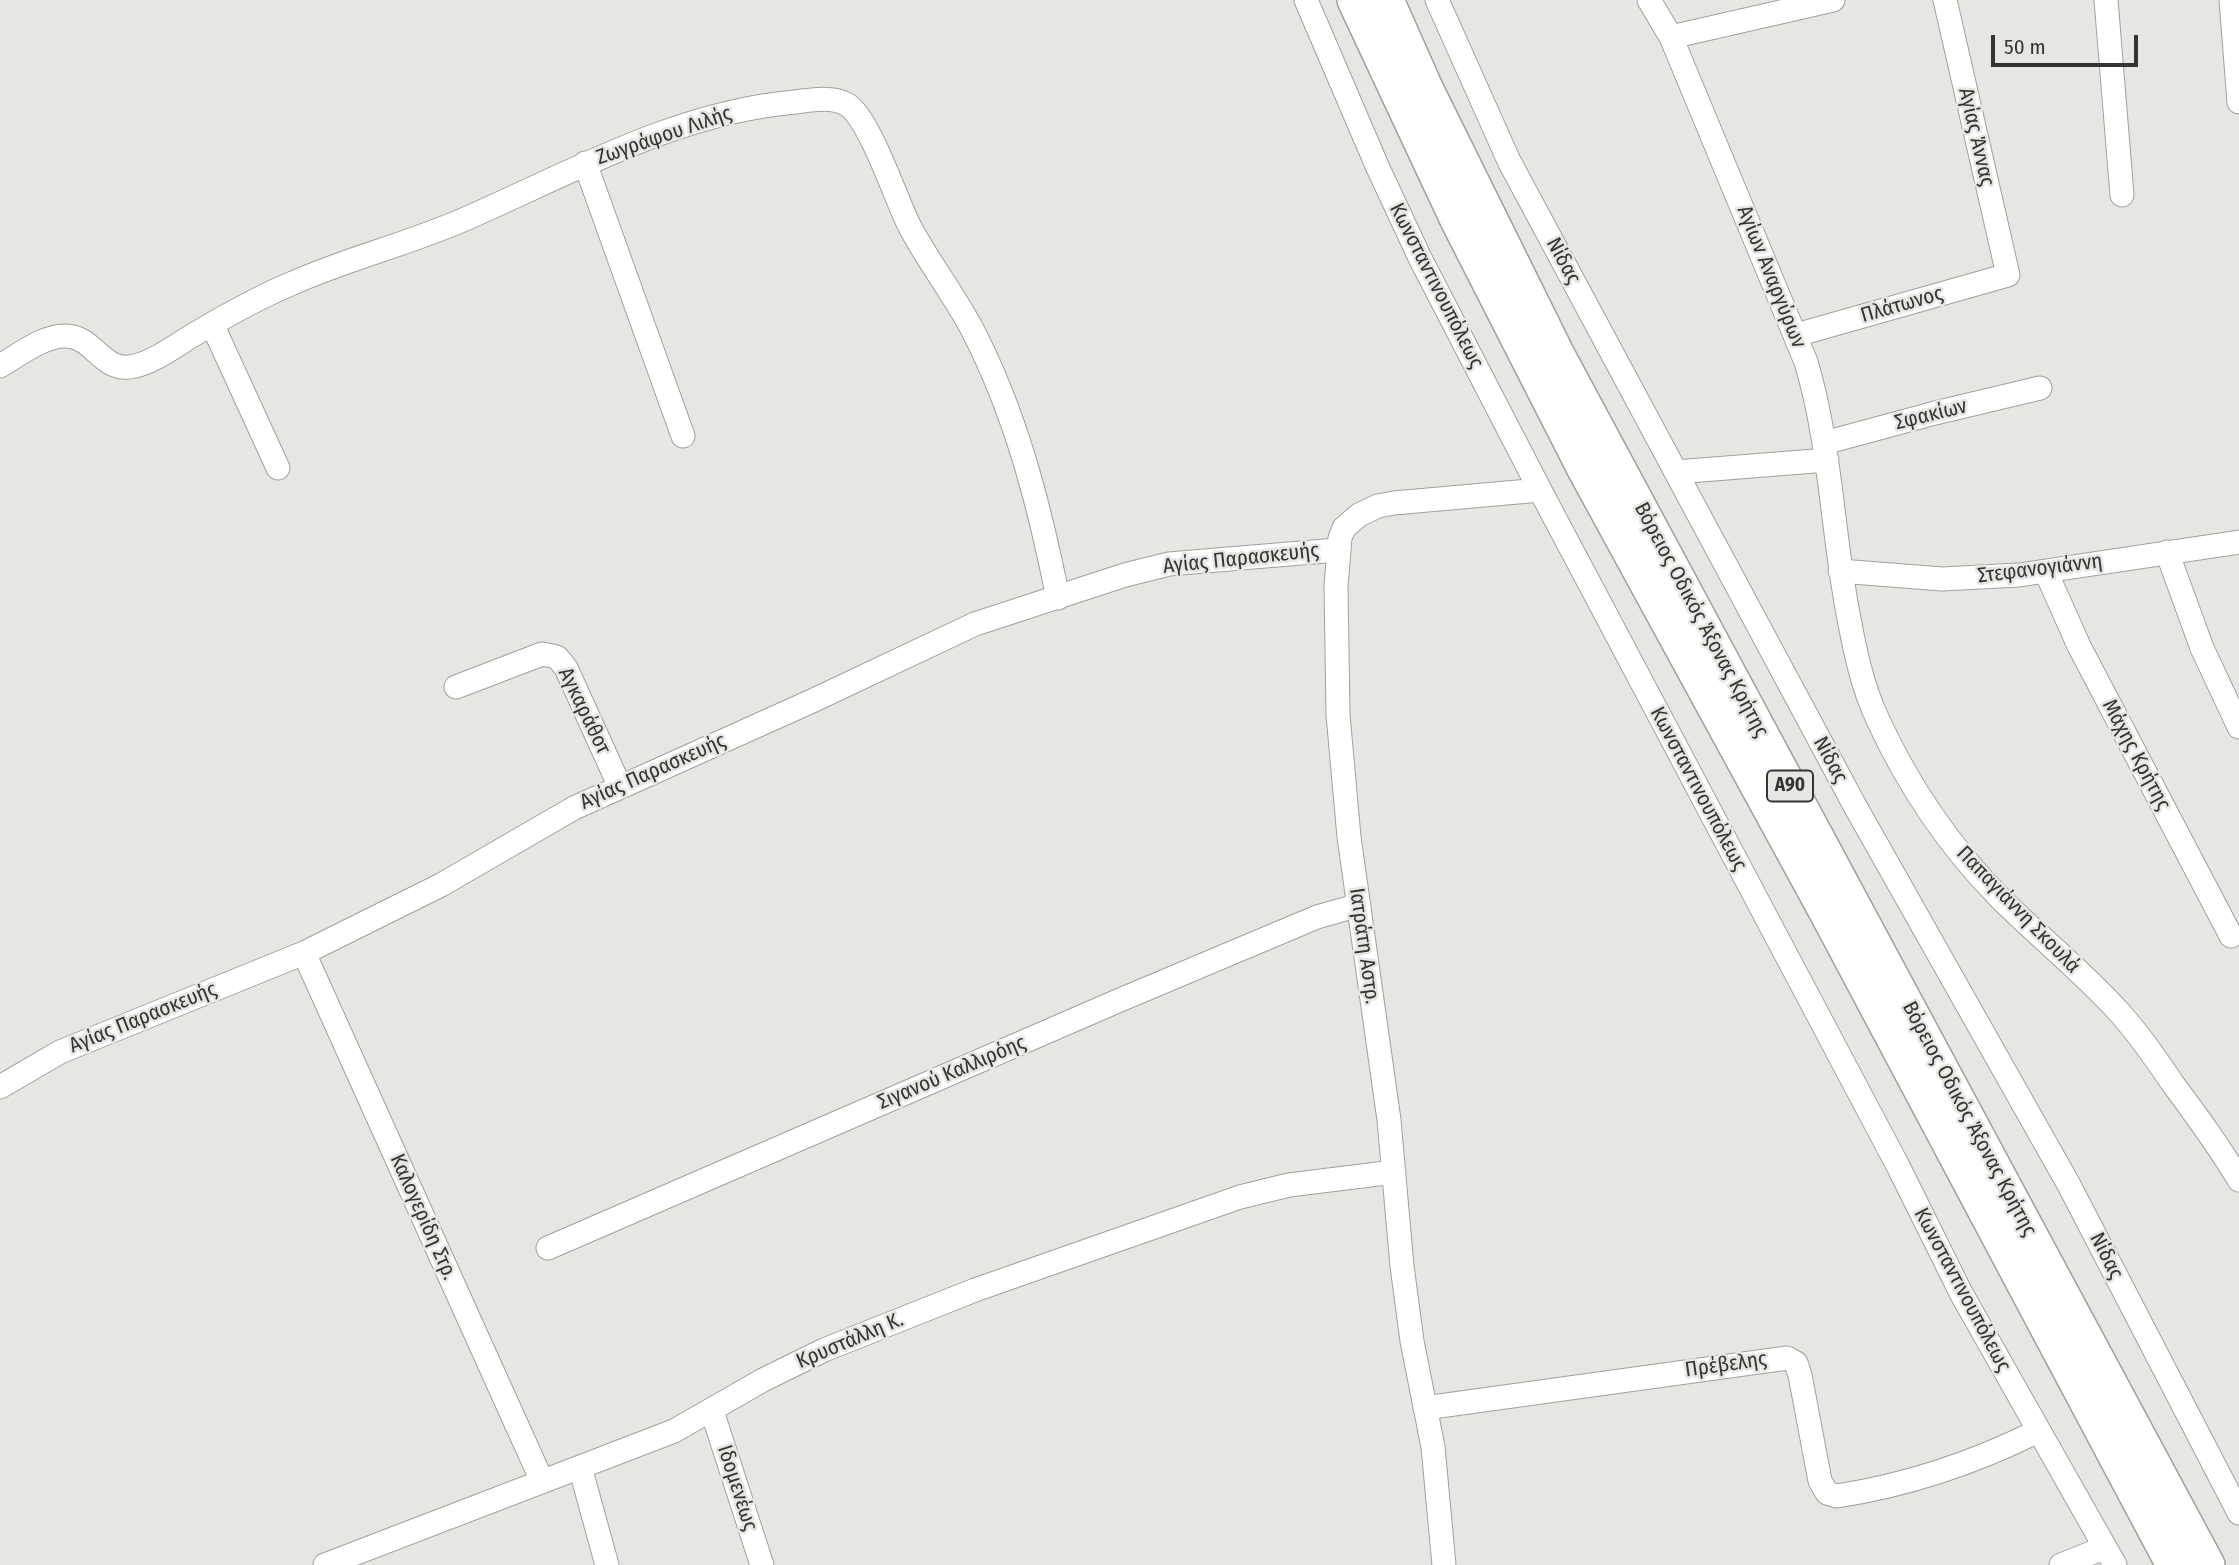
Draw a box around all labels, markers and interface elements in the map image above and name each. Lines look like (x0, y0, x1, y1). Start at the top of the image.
scale bar (1994, 21, 2141, 65)
text: 50 m (2004, 34, 2046, 60)
street label: Αγίας Άννας (1952, 85, 2000, 189)
street label: Ζωγράφου Λιλής (593, 101, 735, 171)
street label: Κωνσταντινουπόλεως (1383, 199, 1489, 373)
street label: Αγίων Αναργύρων (1731, 202, 1811, 352)
street label: Νίδας (1540, 234, 1586, 288)
street label: Πλάτωνος (1858, 281, 1946, 329)
street label: Σφακίων (1892, 394, 1970, 436)
street label: Βόρειος Οδικός Άξονας Κρήτης (1628, 498, 1774, 742)
street label: Αγίας Παρασκευής (1162, 538, 1320, 580)
street label: Στεφανογιάννη (1976, 549, 2104, 589)
street label: Αγκαράθοτ (552, 664, 616, 758)
street label: Μάχης Κρήτης (2096, 695, 2176, 815)
street label: Κωνσταντινουπόλεως (1644, 703, 1752, 875)
street label: Αγίας Παρασκευής (576, 729, 730, 815)
street label: Νίδας (1807, 733, 1853, 787)
road number: Α90 (1767, 771, 1813, 802)
street label: Παπαγιάννη Σκουλά (1951, 841, 2085, 979)
street label: Ιατράτη Αστρ. (1343, 886, 1385, 1006)
street label: Αγίας Παρασκευής (66, 977, 220, 1059)
street label: Βόρειος Οδικός Άξονας Κρήτης (1896, 997, 2042, 1241)
street label: Σιγανού Καλλιρόης (874, 1030, 1030, 1116)
street label: Καλογερίδη Στρ. (384, 1150, 462, 1284)
street label: Κωνσταντινουπόλεως (1908, 1204, 2016, 1376)
street label: Νίδας (2084, 1229, 2128, 1283)
street label: Κρυστάλλη Κ. (793, 1307, 907, 1375)
street label: Πρέβελης (1684, 1347, 1768, 1383)
street label: Ιδομενέως (711, 1442, 763, 1534)

